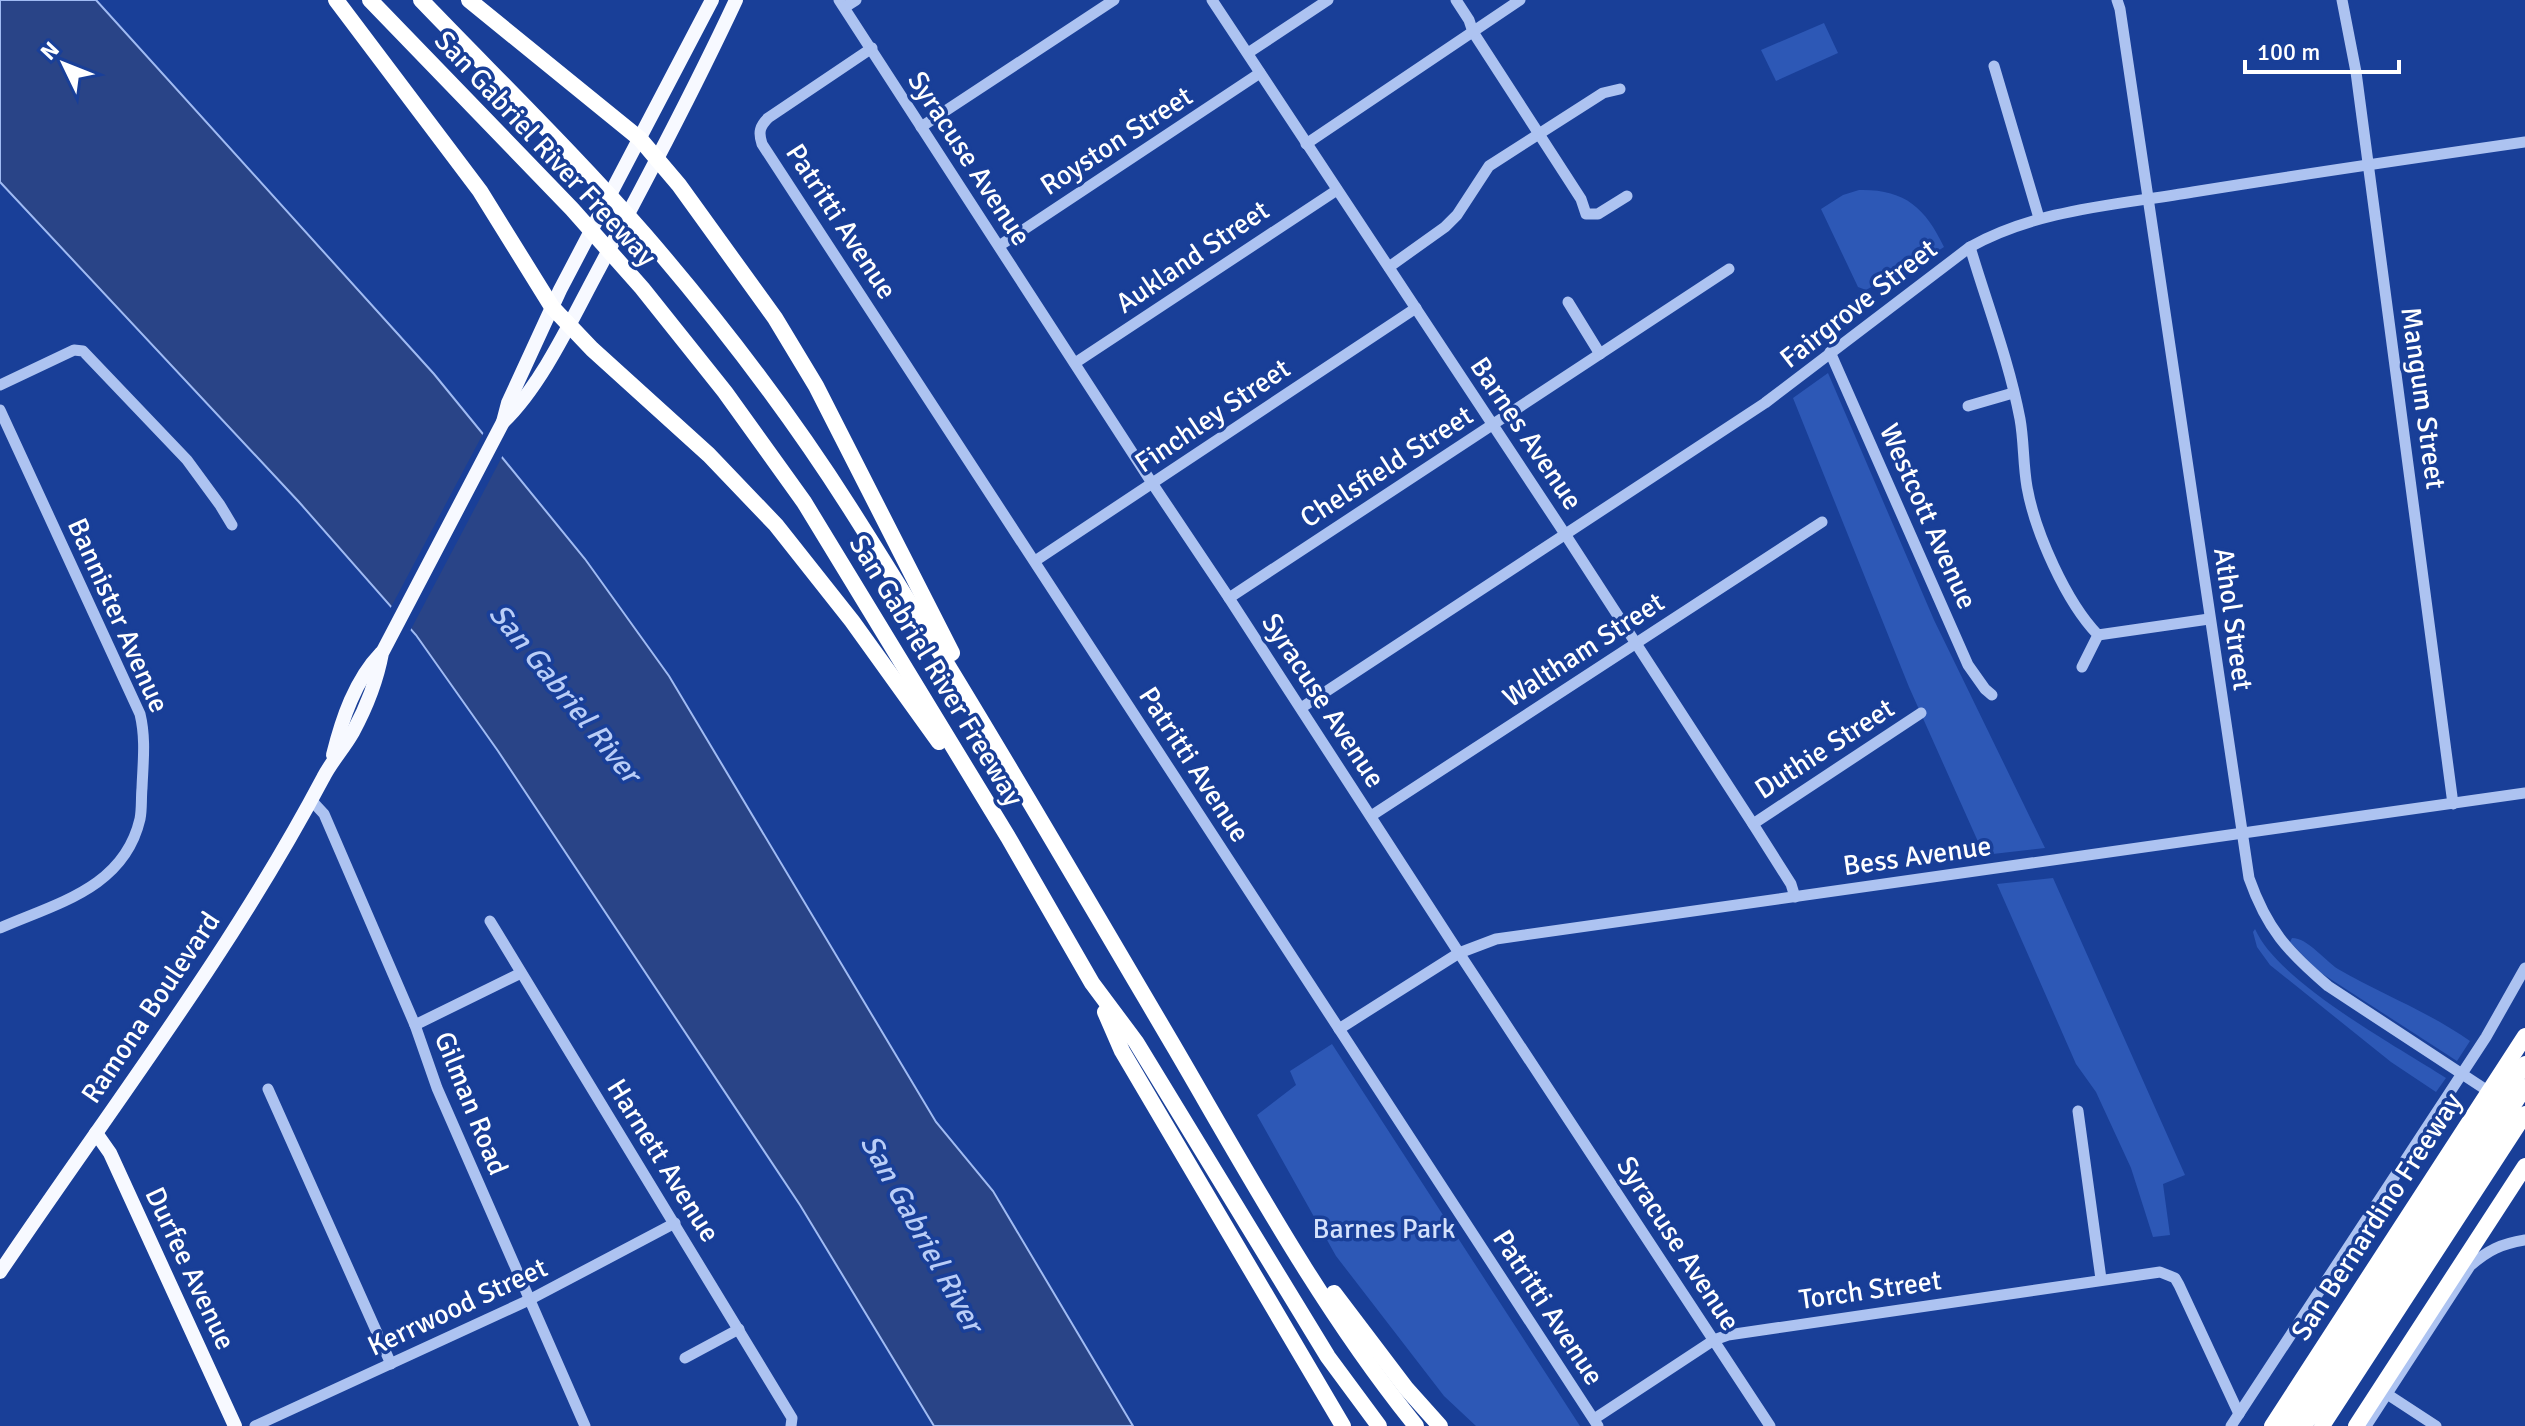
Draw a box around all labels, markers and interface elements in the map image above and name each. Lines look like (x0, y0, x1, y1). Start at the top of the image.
north arrow (24, 24, 104, 104)
street label: San Gabriel River Freeway (427, 24, 663, 274)
scale bar (2245, 24, 2399, 74)
text: N (35, 36, 65, 66)
text: 100 m (2257, 37, 2320, 67)
street label: Syracuse Avenue (900, 65, 1038, 252)
street label: Royston Street (1034, 79, 1199, 203)
street label: Patritti Avenue (778, 137, 904, 306)
street label: Aukland Street (1109, 193, 1276, 321)
street label: Fairgrove Street (1773, 232, 1944, 376)
street label: Mangum Street (2393, 305, 2453, 492)
street label: Finchley Street (1129, 351, 1297, 480)
street label: Barnes Avenue (1463, 351, 1590, 516)
street label: Chelsfield Street (1294, 398, 1479, 535)
street label: Westcott Avenue (1872, 419, 1984, 614)
street label: Bannister Avenue (60, 513, 176, 718)
street label: San Gabriel River Freeway (842, 529, 1031, 812)
street label: Athol Street (2206, 546, 2260, 693)
street label: Waltham Street (1497, 585, 1671, 715)
water label: San Gabriel River (481, 596, 651, 794)
street label: Syracuse Avenue (1254, 607, 1392, 794)
street label: Patritti Avenue (1131, 680, 1257, 849)
street label: Duthie Street (1749, 691, 1901, 806)
street label: Bess Avenue (1841, 829, 1993, 883)
street label: Ramona Boulevard (74, 905, 227, 1110)
street label: Gilman Road (427, 1027, 515, 1180)
street label: Harnett Avenue (599, 1073, 727, 1248)
street label: San Bernardino Freeway (2284, 1086, 2470, 1347)
water label: San Gabriel River (852, 1128, 993, 1342)
street label: Syracuse Avenue (1609, 1150, 1747, 1337)
street label: Durfee Avenue (138, 1182, 243, 1355)
park label: Barnes Park (1313, 1212, 1455, 1246)
street label: Patritti Avenue (1485, 1223, 1611, 1392)
street label: Kerrwood Street (362, 1250, 553, 1363)
street label: Torch Street (1797, 1263, 1944, 1317)

